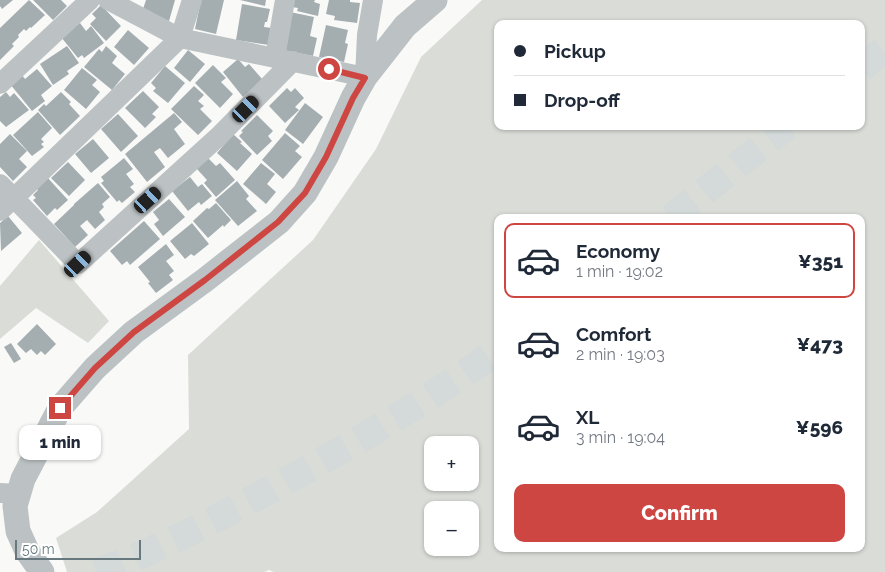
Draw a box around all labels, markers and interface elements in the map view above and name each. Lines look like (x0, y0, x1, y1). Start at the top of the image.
text: Pickup (544, 40, 606, 62)
route start (318, 58, 340, 80)
text: Drop-off (544, 89, 620, 111)
car (230, 93, 261, 125)
car (131, 184, 164, 216)
icon: car (516, 238, 561, 283)
text: Economy (576, 240, 660, 262)
car (61, 248, 94, 280)
text: ¥351 (798, 250, 843, 272)
text: 1 min · 19:02 (576, 262, 663, 281)
icon: car (516, 321, 561, 366)
text: Comfort (576, 323, 651, 345)
text: ¥473 (796, 333, 843, 355)
text: 2 min · 19:03 (576, 345, 665, 364)
route end (49, 397, 71, 419)
icon: car (516, 404, 561, 449)
text: XL (576, 406, 599, 428)
text: ¥596 (796, 416, 843, 438)
callout: 1 min (19, 426, 101, 460)
text: 3 min · 19:04 (576, 428, 665, 447)
text: 1 min (39, 433, 81, 452)
map controls (424, 436, 479, 556)
button: + (424, 436, 479, 491)
button: Confirm (514, 484, 845, 542)
button: − (424, 501, 479, 556)
scale bar (15, 537, 141, 560)
text: 50 m (22, 541, 55, 557)

